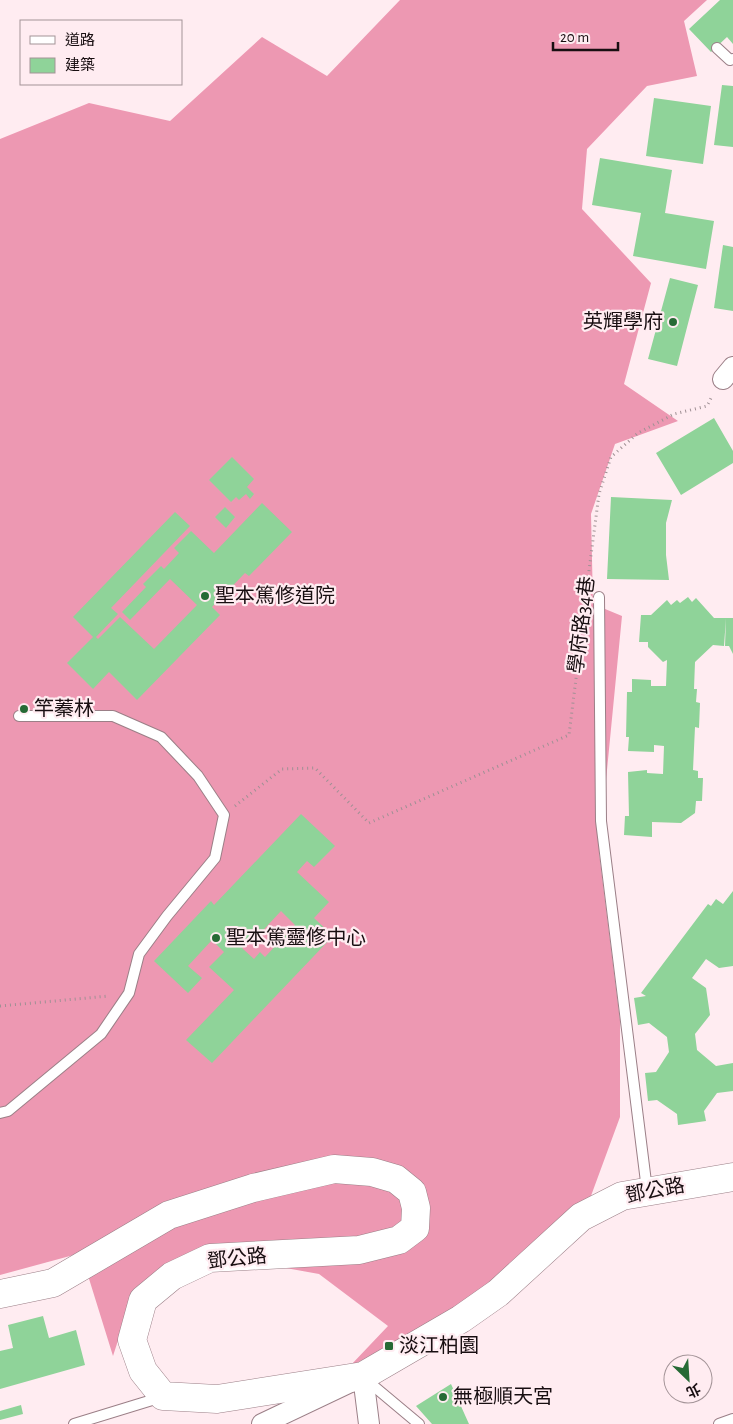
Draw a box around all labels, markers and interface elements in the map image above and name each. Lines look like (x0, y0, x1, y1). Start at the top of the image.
legend (20, 20, 182, 85)
scale bar (553, 20, 618, 52)
text: 20 m (560, 30, 589, 45)
text: 道路 (65, 32, 95, 48)
text: 建築 (65, 57, 95, 73)
place label: 英輝學府 (583, 311, 663, 332)
marker: 英輝學府 (667, 316, 679, 328)
street label: 學府路34巷 (565, 575, 598, 675)
place label: 聖本篤修道院 (215, 584, 335, 606)
marker: 聖本篤修道院 (199, 590, 211, 602)
place label: 竿蓁林 (34, 698, 94, 719)
marker: 竿蓁林 (18, 703, 30, 715)
place label: 聖本篤靈修中心 (226, 926, 366, 948)
marker: 聖本篤靈修中心 (210, 932, 222, 944)
street label: 鄧公路 (623, 1174, 686, 1207)
street label: 鄧公路 (206, 1245, 268, 1272)
place label: 淡江柏園 (399, 1335, 479, 1356)
marker: 淡江柏園 (383, 1340, 395, 1352)
north arrow (663, 1354, 713, 1404)
text: 北 (684, 1381, 703, 1400)
place label: 無極順天宮 (453, 1386, 553, 1407)
marker: 無極順天宮 (437, 1391, 449, 1403)

